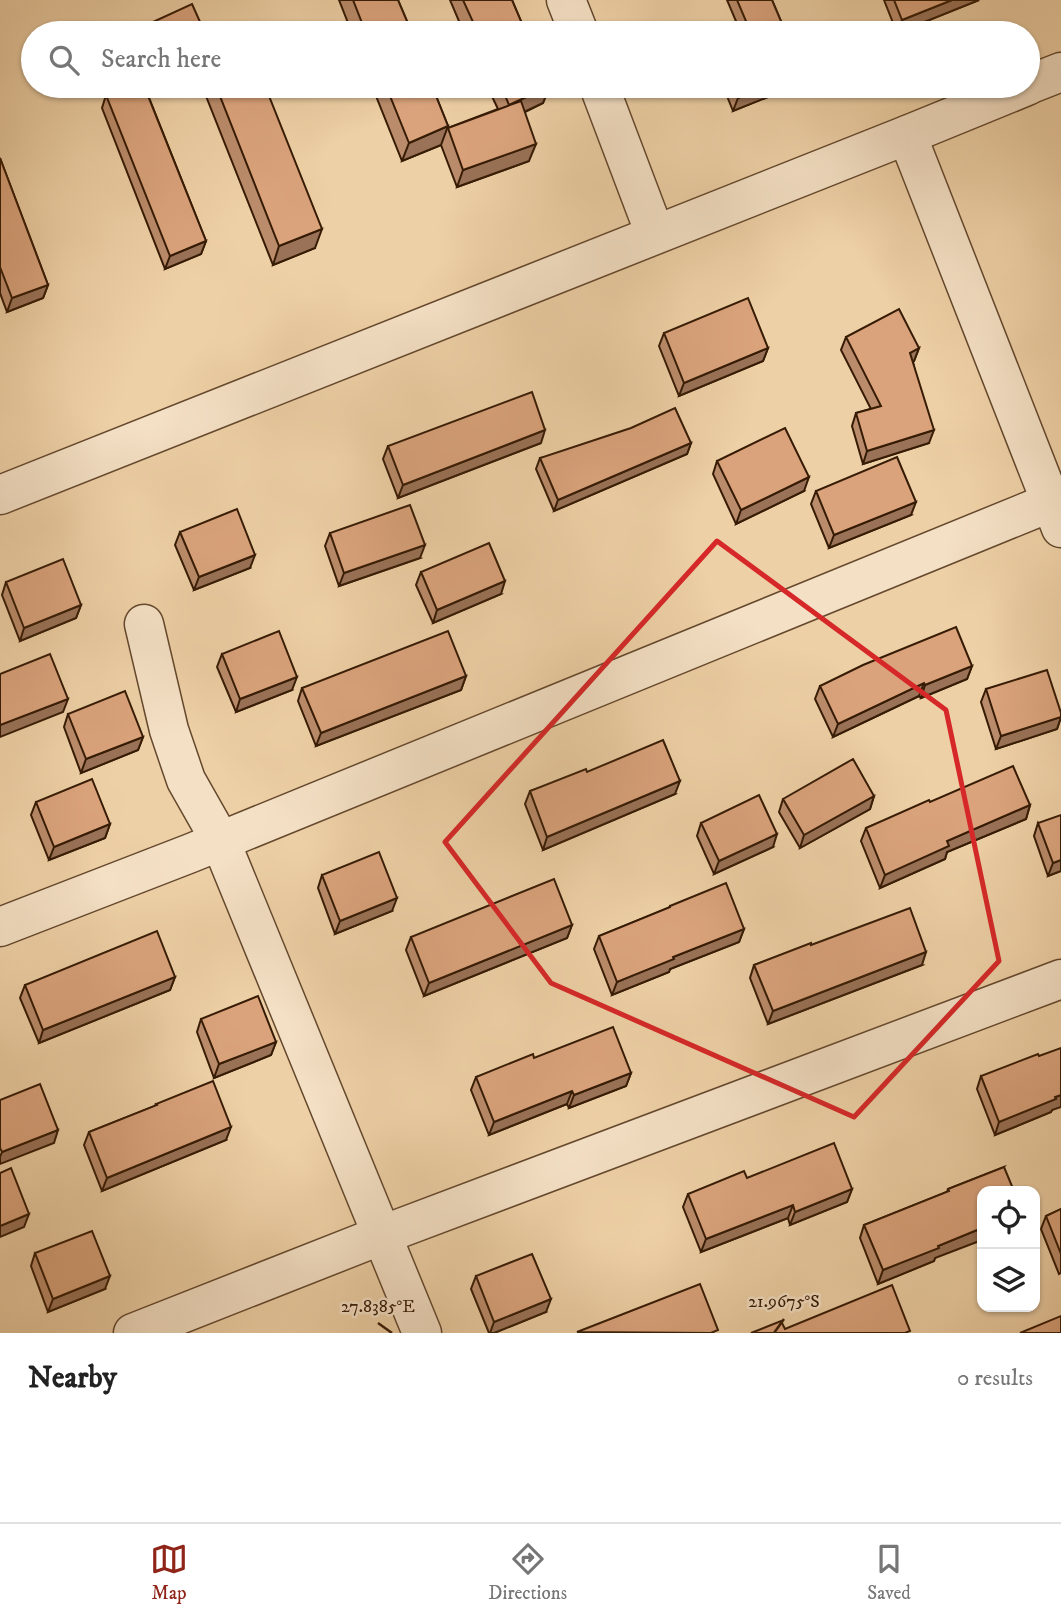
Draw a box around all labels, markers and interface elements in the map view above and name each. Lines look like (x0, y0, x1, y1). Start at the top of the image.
search box (21, 21, 1040, 98)
icon: search (45, 41, 83, 79)
text: Search here (101, 43, 221, 76)
map controls (977, 1186, 1040, 1312)
button: locate (977, 1186, 1040, 1249)
button: layers (977, 1249, 1040, 1312)
text: 21.9675°S (748, 1291, 820, 1313)
text: 27.8385°E (341, 1296, 415, 1318)
text: Nearby (28, 1360, 117, 1397)
text: 0 results (957, 1364, 1033, 1393)
tab: Map (150, 1540, 188, 1605)
tab: Directions (488, 1540, 567, 1605)
tab: Saved (867, 1540, 911, 1605)

